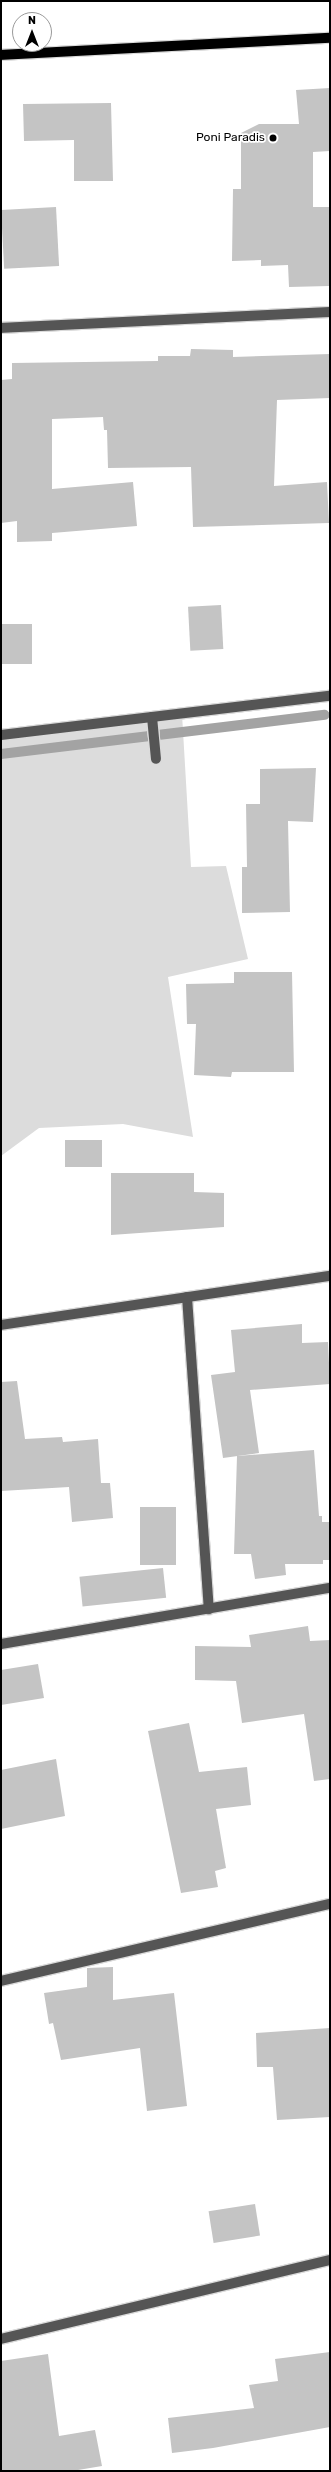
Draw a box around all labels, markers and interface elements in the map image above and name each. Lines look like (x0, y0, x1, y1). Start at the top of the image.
north arrow (12, 12, 52, 52)
text: N (28, 14, 36, 27)
place label: Poni Paradis (196, 131, 265, 145)
marker: Poni Paradis (268, 133, 278, 143)

